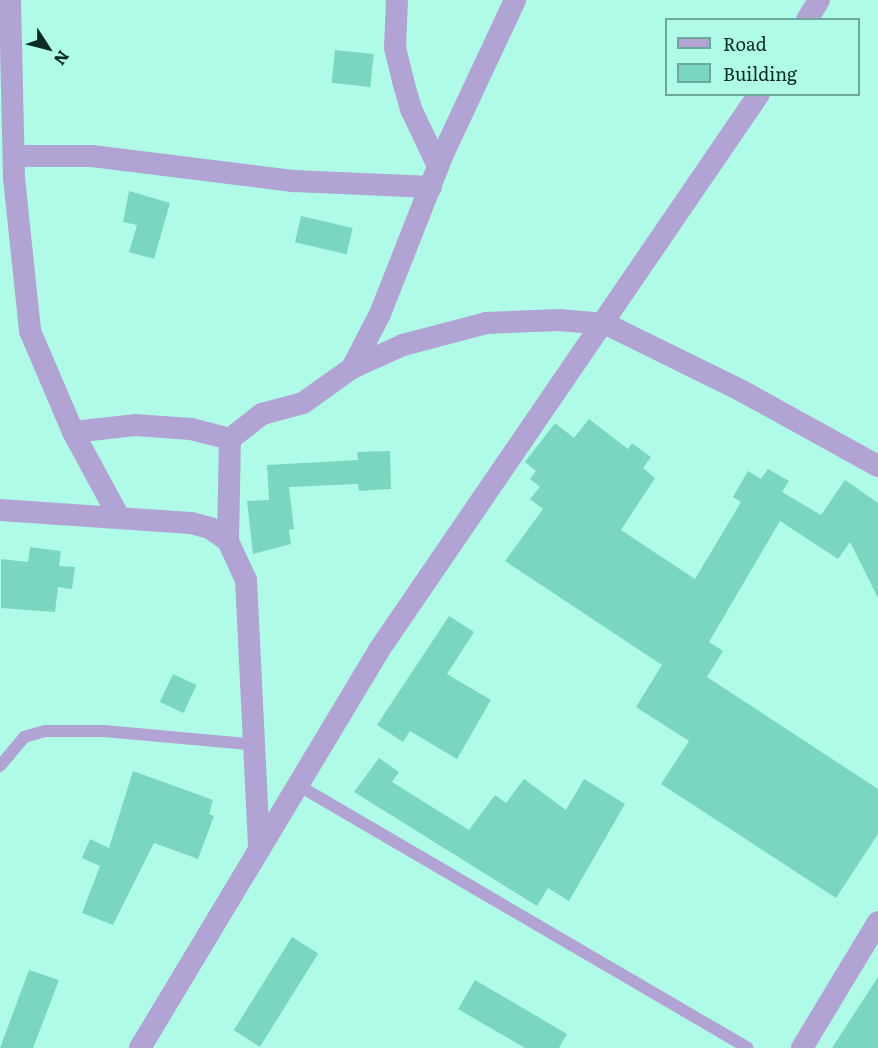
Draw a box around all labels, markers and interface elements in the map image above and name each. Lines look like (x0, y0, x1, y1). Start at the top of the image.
north arrow (18, 18, 78, 78)
legend (665, 18, 860, 96)
text: Road (723, 30, 767, 57)
text: N (49, 46, 76, 71)
text: Building (723, 60, 797, 87)

